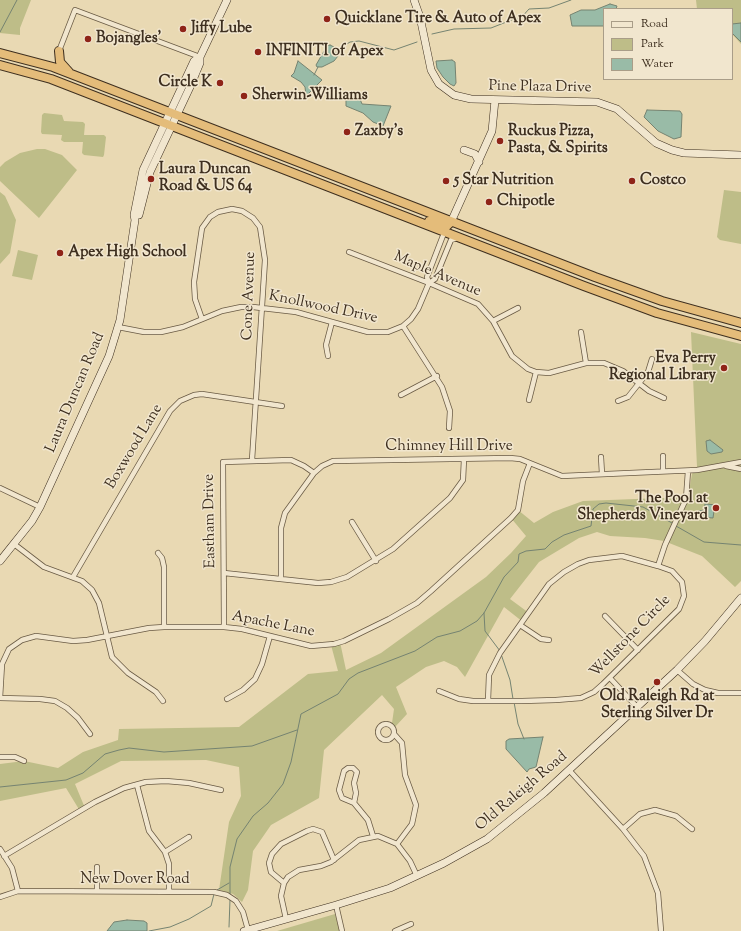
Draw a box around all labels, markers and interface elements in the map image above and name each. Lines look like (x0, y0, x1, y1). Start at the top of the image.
legend (603, 8, 733, 80)
place label: Quicklane Tire & Auto of Apex (335, 10, 541, 28)
marker: Quicklane Tire & Auto of Apex (322, 14, 332, 24)
text: Road (641, 15, 668, 33)
place label: Jiffy Lube (191, 20, 252, 38)
marker: Jiffy Lube (178, 24, 188, 34)
place label: Bojangles' (96, 30, 162, 48)
marker: Bojangles' (83, 34, 93, 44)
text: Park (641, 35, 664, 53)
place label: INFINITI of Apex (266, 43, 384, 61)
marker: INFINITI of Apex (253, 47, 263, 57)
text: Water (641, 55, 673, 73)
place label: Circle K (159, 74, 212, 92)
marker: Circle K (215, 78, 225, 88)
street label: Pine Plaza Drive (488, 78, 592, 98)
place label: Sherwin-Williams (252, 87, 368, 105)
marker: Sherwin-Williams (239, 91, 249, 101)
place label: Zaxby's (355, 123, 403, 141)
place label: Ruckus Pizza, Pasta, & Spirits (508, 123, 608, 158)
marker: Zaxby's (342, 127, 352, 137)
marker: Ruckus Pizza, Pasta, & Spirits (495, 136, 505, 146)
place label: Laura Duncan Road & US 64 (159, 161, 252, 196)
place label: 5 Star Nutrition (454, 172, 554, 190)
place label: Costco (640, 172, 686, 190)
marker: Laura Duncan Road & US 64 (146, 174, 156, 184)
marker: 5 Star Nutrition (441, 176, 451, 186)
marker: Costco (627, 176, 637, 186)
place label: Chipotle (497, 193, 555, 211)
marker: Chipotle (484, 197, 494, 207)
place label: Apex High School (68, 244, 187, 262)
marker: Apex High School (55, 248, 65, 258)
street label: Maple Avenue (391, 249, 483, 301)
street label: Cone Avenue (239, 251, 261, 341)
street label: Knollwood Drive (267, 288, 379, 328)
street label: Laura Duncan Road (43, 330, 109, 456)
place label: Eva Perry Regional Library (609, 350, 716, 385)
marker: Eva Perry Regional Library (719, 363, 729, 373)
street label: Boxwood Lane (103, 401, 167, 493)
street label: Chimney Hill Drive (385, 438, 513, 456)
street label: Eastham Drive (201, 474, 221, 568)
place label: The Pool at Shepherds Vineyard (577, 490, 708, 525)
marker: The Pool at Shepherds Vineyard (711, 503, 721, 513)
street label: Wellstone Circle (587, 592, 675, 682)
street label: Apache Lane (230, 608, 316, 642)
marker: Old Raleigh Rd at Sterling Silver Dr (652, 677, 662, 687)
place label: Old Raleigh Rd at Sterling Silver Dr (600, 688, 714, 723)
street label: Old Raleigh Road (472, 748, 572, 836)
street label: New Dover Road (80, 871, 190, 889)

